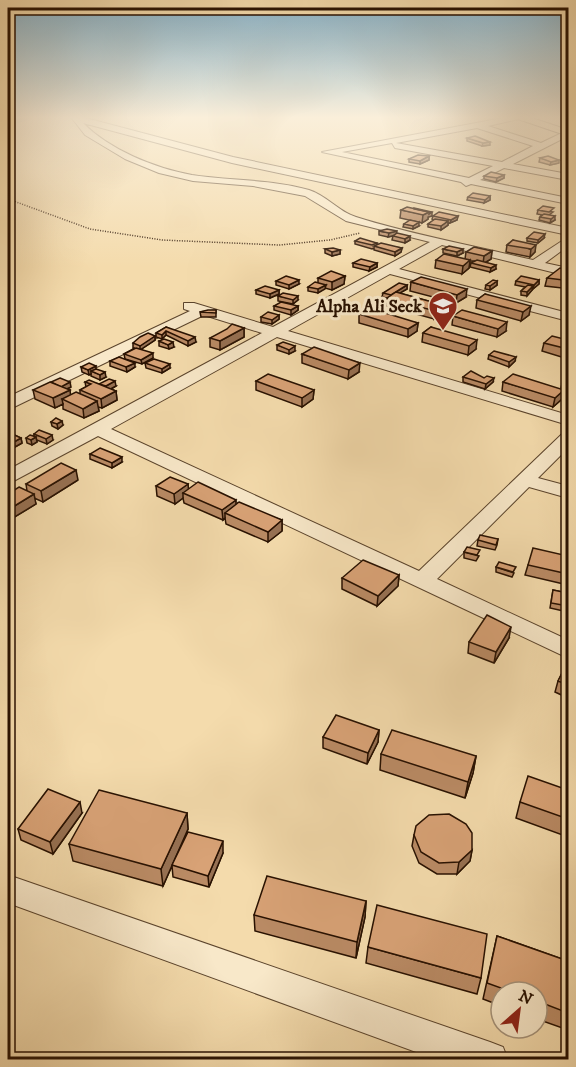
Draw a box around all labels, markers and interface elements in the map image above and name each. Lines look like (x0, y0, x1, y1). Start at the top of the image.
school or university icon: Alpha Ali Seck (427, 290, 459, 332)
place label: Alpha Ali Seck (315, 296, 423, 318)
north arrow (489, 980, 549, 1040)
text: N (515, 986, 536, 1010)

